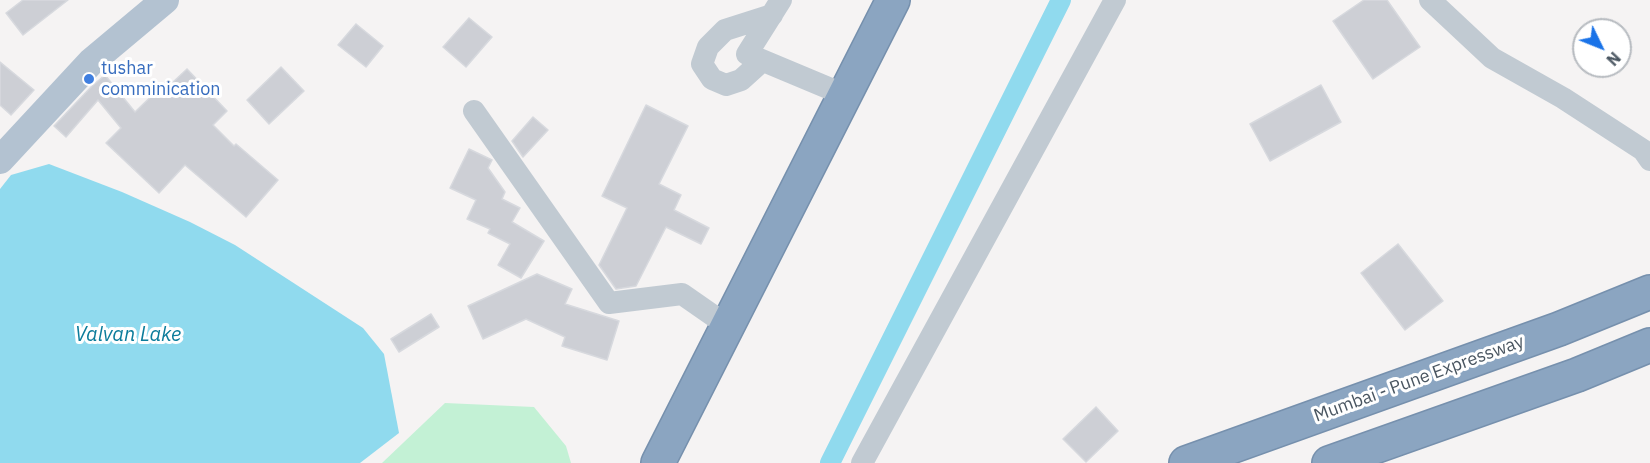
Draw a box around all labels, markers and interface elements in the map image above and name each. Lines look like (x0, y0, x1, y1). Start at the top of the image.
north arrow (1572, 18, 1632, 78)
text: N (1602, 48, 1625, 70)
place label: tushar comminication (101, 58, 220, 100)
marker: tushar comminication (82, 72, 96, 86)
water label: Valvan Lake (75, 323, 181, 347)
street label: Mumbai - Pune Expressway (1311, 331, 1527, 427)

